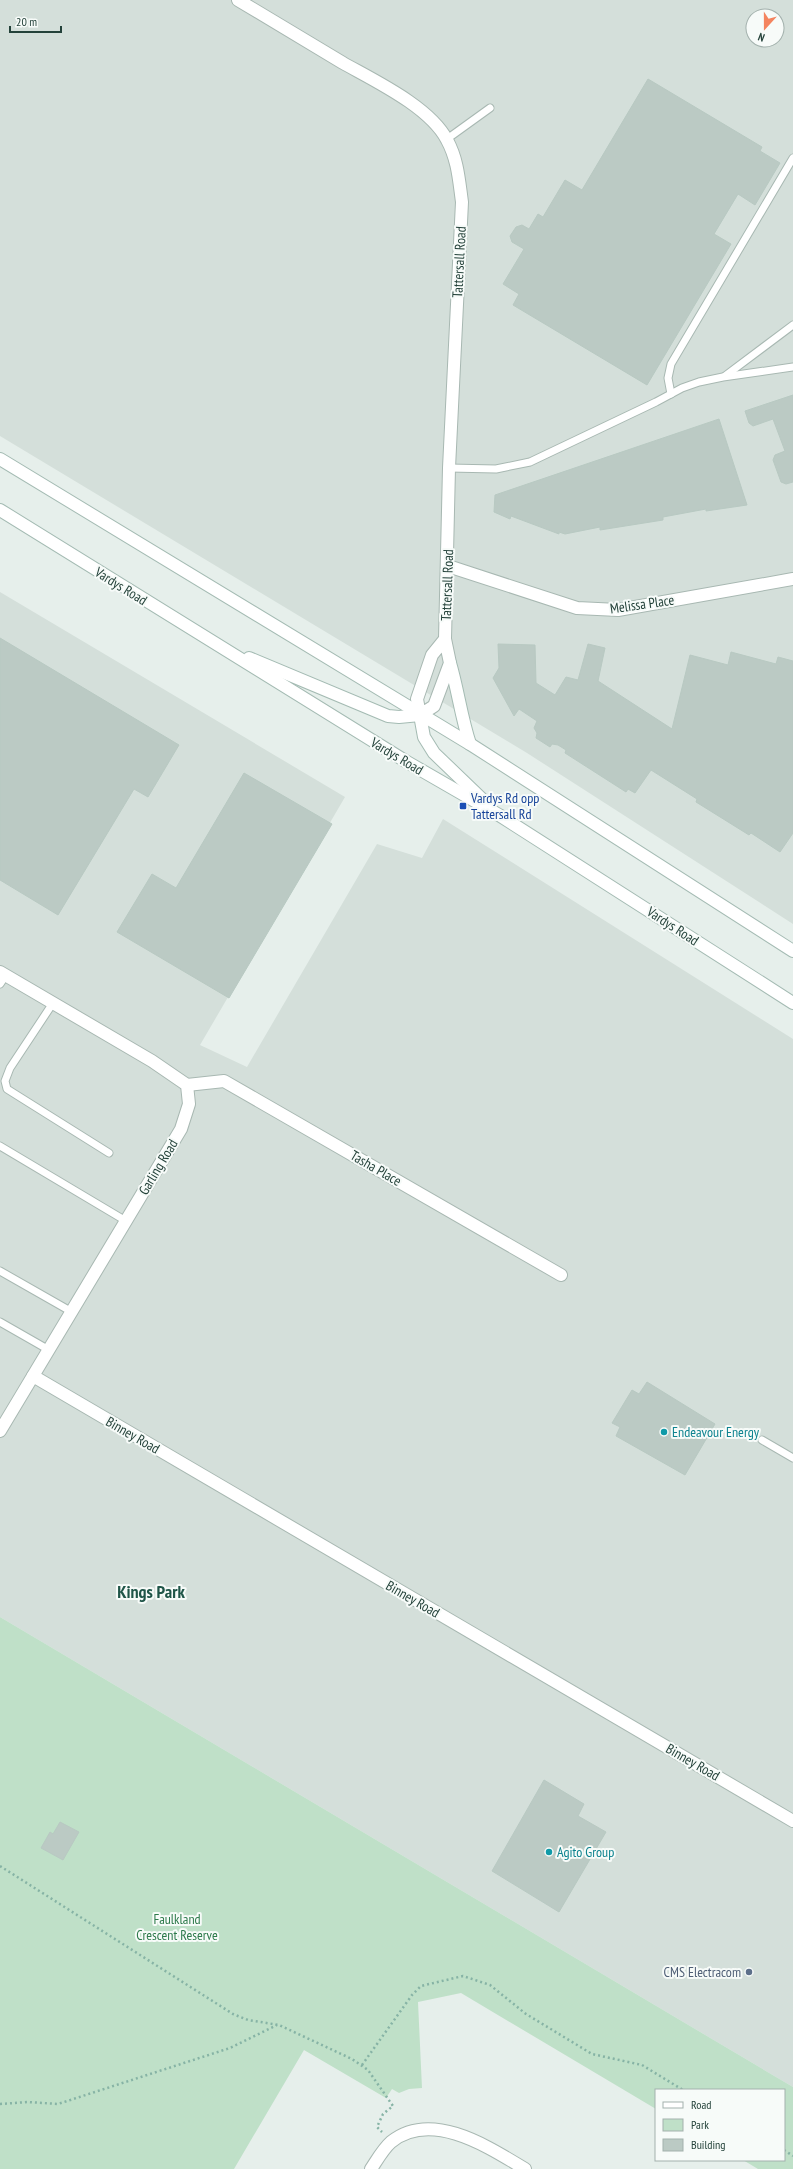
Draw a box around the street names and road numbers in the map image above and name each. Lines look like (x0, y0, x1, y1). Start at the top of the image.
street label: Tattersall Road (448, 226, 470, 298)
street label: Tattersall Road (437, 549, 457, 621)
street label: Vardys Road (91, 562, 150, 609)
street label: Melissa Place (609, 591, 676, 617)
street label: Vardys Road (367, 733, 427, 779)
street label: Vardys Road (643, 902, 702, 949)
street label: Garling Road (134, 1136, 182, 1198)
street label: Tasha Place (347, 1146, 405, 1190)
street label: Binney Road (103, 1412, 163, 1458)
street label: Binney Road (383, 1576, 443, 1622)
street label: Binney Road (663, 1739, 723, 1785)

